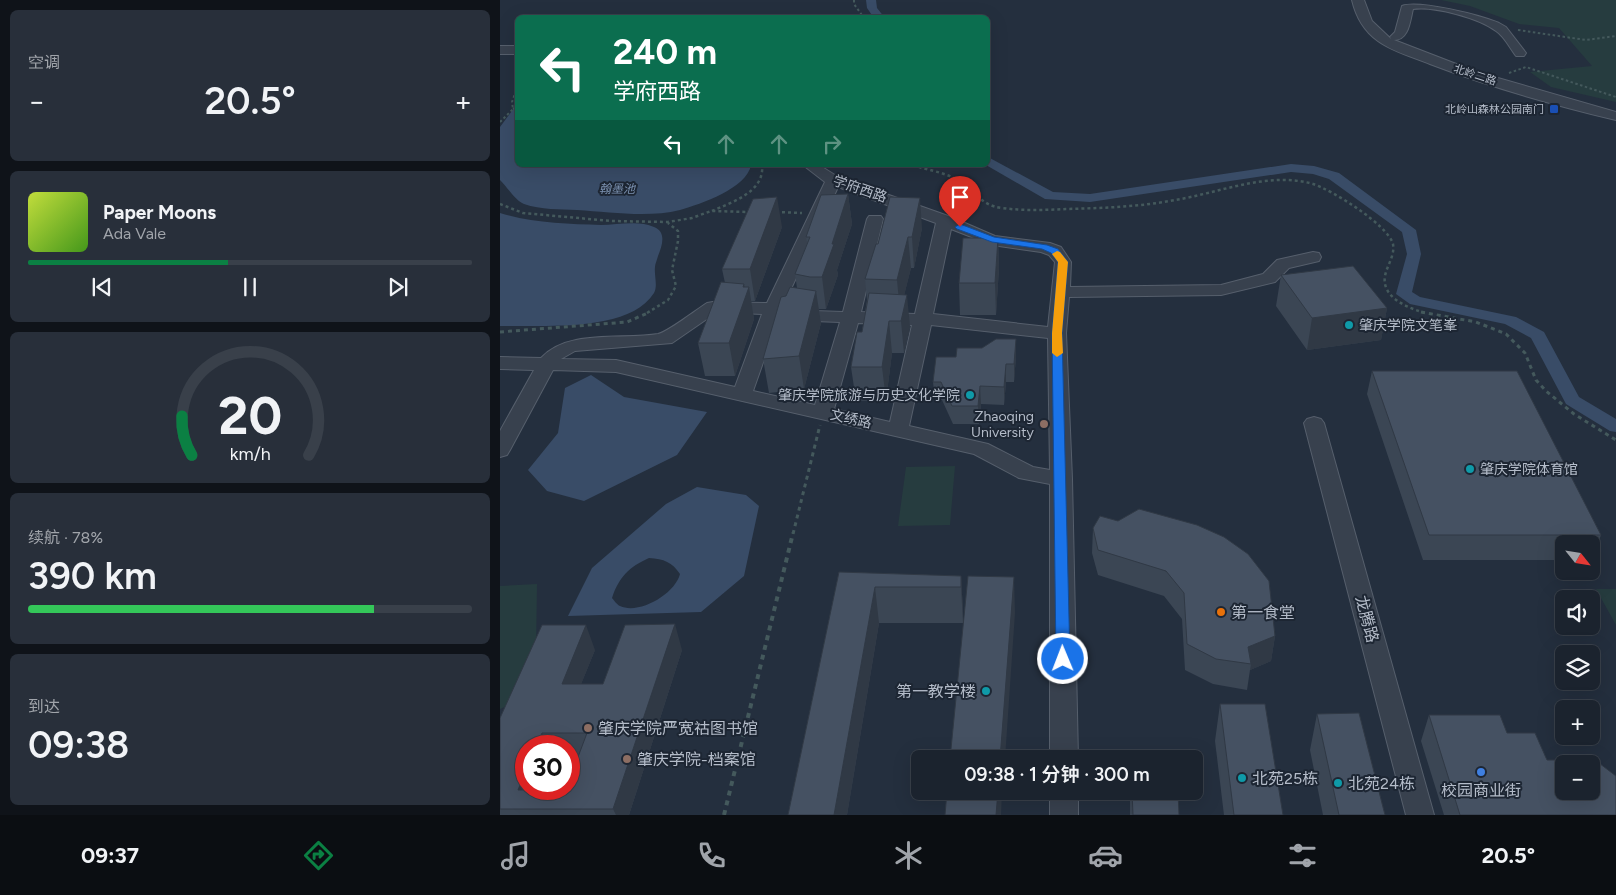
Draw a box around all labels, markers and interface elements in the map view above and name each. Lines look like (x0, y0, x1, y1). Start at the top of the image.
text: 240 m (613, 31, 717, 73)
icon: left (530, 35, 595, 100)
text: 空调 (28, 53, 60, 72)
street label: 北岭二路 (1452, 62, 1498, 88)
text: 20.5° (204, 78, 296, 124)
text: 学府西路 (613, 78, 701, 105)
text: − (28, 84, 45, 118)
text: + (455, 84, 472, 118)
place label: 北岭山森林公园南门 (1445, 103, 1544, 116)
marker: 北岭山森林公园南门 (1548, 103, 1560, 115)
icon: left (659, 130, 687, 158)
icon: ahead (712, 130, 740, 158)
icon: ahead (765, 130, 793, 158)
icon: right (818, 130, 846, 158)
street label: 学府西路 (831, 172, 889, 206)
pin (939, 176, 981, 227)
water label: 翰墨池 (599, 182, 636, 196)
icon: arrive (946, 183, 974, 211)
text: Paper Moons (103, 201, 216, 224)
text: Ada Vale (103, 224, 166, 243)
icon: previous (88, 273, 116, 301)
icon: pause (236, 273, 264, 301)
icon: next (384, 273, 412, 301)
place label: 肇庆学院文笔峯 (1359, 317, 1457, 334)
marker: 肇庆学院文笔峯 (1343, 319, 1355, 331)
text: 20 (218, 385, 282, 447)
place label: 肇庆学院旅游与历史文化学院 (778, 387, 960, 404)
marker: 肇庆学院旅游与历史文化学院 (964, 389, 976, 401)
street label: 文绣路 (829, 406, 873, 432)
place label: Zhaoqing University (971, 408, 1035, 441)
marker: Zhaoqing University (1038, 418, 1050, 430)
text: km/h (230, 443, 270, 464)
place label: 肇庆学院体育馆 (1480, 461, 1578, 478)
marker: 肇庆学院体育馆 (1464, 463, 1476, 475)
text: 续航 · 78% (28, 528, 103, 547)
north arrow (1555, 535, 1600, 580)
map controls (1555, 535, 1600, 800)
text: 390 km (28, 553, 157, 599)
button: sound (1555, 590, 1600, 635)
street label: 龙腾路 (1352, 593, 1382, 645)
place label: 第一食堂 (1231, 603, 1295, 622)
marker: 第一食堂 (1215, 606, 1227, 618)
position arrow (1036, 632, 1088, 684)
button: layers (1555, 645, 1600, 690)
place label: 第一教学楼 (896, 682, 976, 701)
marker: 第一教学楼 (980, 685, 992, 697)
text: 到达 (28, 697, 60, 716)
button: + (1555, 700, 1600, 745)
place label: 肇庆学院严宽祜图书馆 (598, 719, 758, 738)
text: 09:38 (28, 722, 129, 768)
marker: 肇庆学院严宽祜图书馆 (582, 722, 594, 734)
speed limit sign: 30 (515, 735, 580, 800)
place label: 肇庆学院-档案馆 (637, 750, 756, 769)
marker: 肇庆学院-档案馆 (621, 753, 633, 765)
button: − (1555, 755, 1600, 800)
text: 09:38 · 1 分钟 · 300 m (964, 763, 1150, 786)
marker: 校园商业街 (1475, 766, 1487, 778)
place label: 北苑25栋 (1252, 769, 1318, 788)
marker: 北苑25栋 (1236, 772, 1248, 784)
place label: 北苑24栋 (1348, 774, 1415, 793)
marker: 北苑24栋 (1332, 777, 1344, 789)
place label: 校园商业街 (1441, 781, 1521, 800)
icon: directions (301, 838, 336, 873)
icon: music (498, 838, 533, 873)
icon: phone (694, 838, 729, 873)
icon: climate (891, 838, 926, 873)
icon: car (1088, 838, 1123, 873)
icon: filters (1285, 838, 1320, 873)
text: 09:37 (81, 842, 139, 869)
text: 20.5° (1481, 842, 1535, 869)

